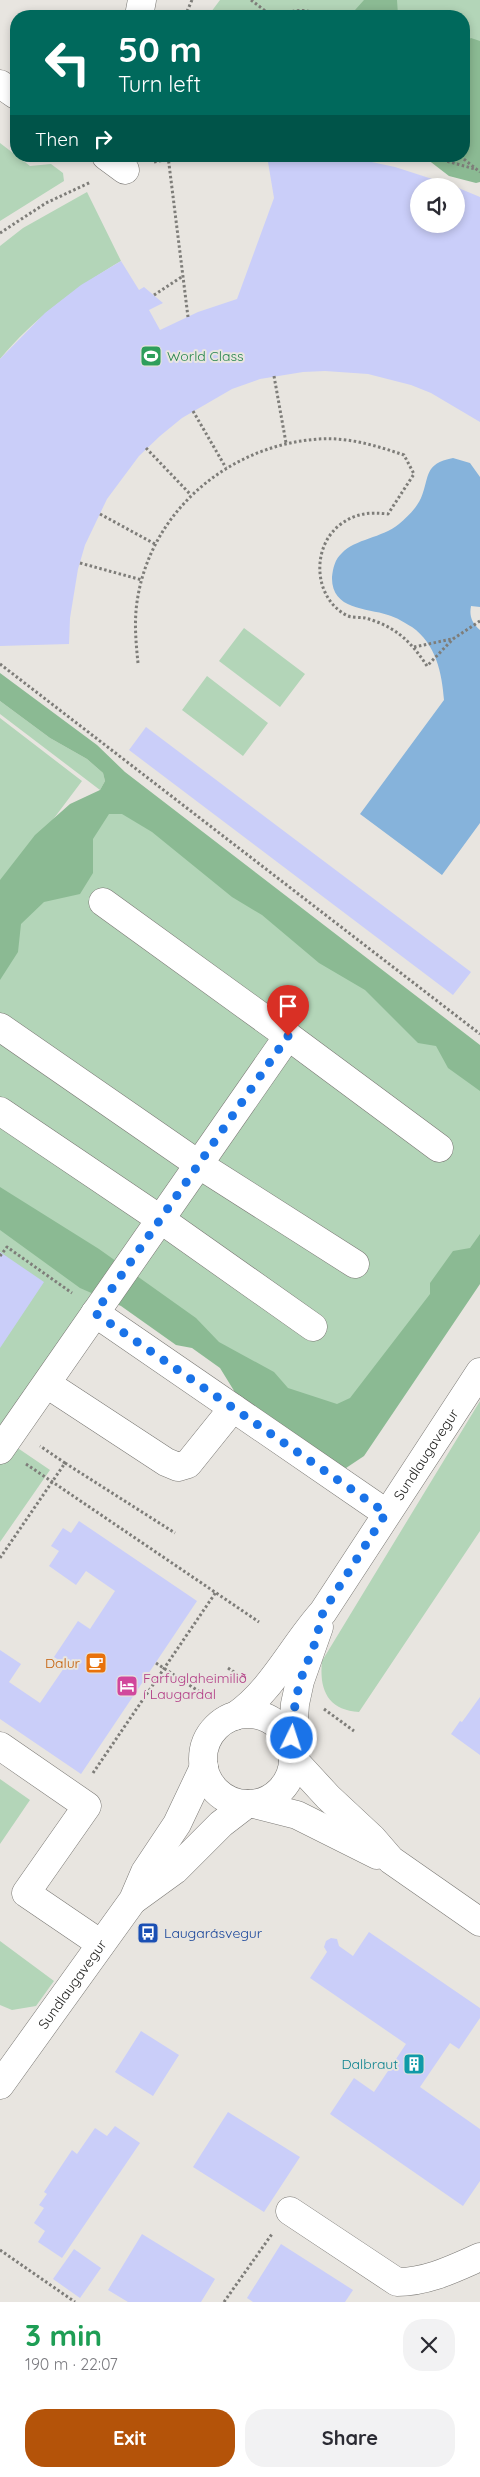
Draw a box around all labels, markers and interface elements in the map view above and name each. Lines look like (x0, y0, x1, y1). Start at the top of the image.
text: 50 m (118, 27, 202, 71)
icon: left (35, 30, 100, 95)
text: Turn left (118, 70, 201, 98)
icon: right (89, 125, 117, 153)
text: Then (35, 127, 79, 151)
map controls (410, 178, 465, 233)
button: sound (410, 178, 465, 233)
sports icon: World Class (139, 344, 163, 368)
place label: World Class (167, 347, 244, 365)
pin (267, 985, 309, 1036)
icon: arrive (274, 992, 302, 1020)
street label: Sundlaugavegur (389, 1405, 463, 1504)
cafe icon: Dalur (84, 1651, 108, 1675)
place label: Dalur (45, 1654, 81, 1672)
place label: Farfuglaheimilið í Laugardal (143, 1669, 247, 1703)
hotel icon: Farfuglaheimilið í Laugardal (115, 1674, 139, 1698)
position arrow (265, 1711, 317, 1763)
bus stop icon: Laugarásvegur (136, 1921, 160, 1945)
place label: Laugarásvegur (164, 1924, 263, 1942)
street label: Sundlaugavegur (34, 1936, 111, 2033)
building icon: Dalbraut (402, 2052, 426, 2076)
place label: Dalbraut (341, 2055, 398, 2073)
text: 3 min (25, 2316, 102, 2354)
button: close (403, 2319, 455, 2371)
text: 190 m · 22:07 (25, 2354, 118, 2374)
button: Exit (25, 2409, 235, 2467)
button: Share (245, 2409, 455, 2467)

